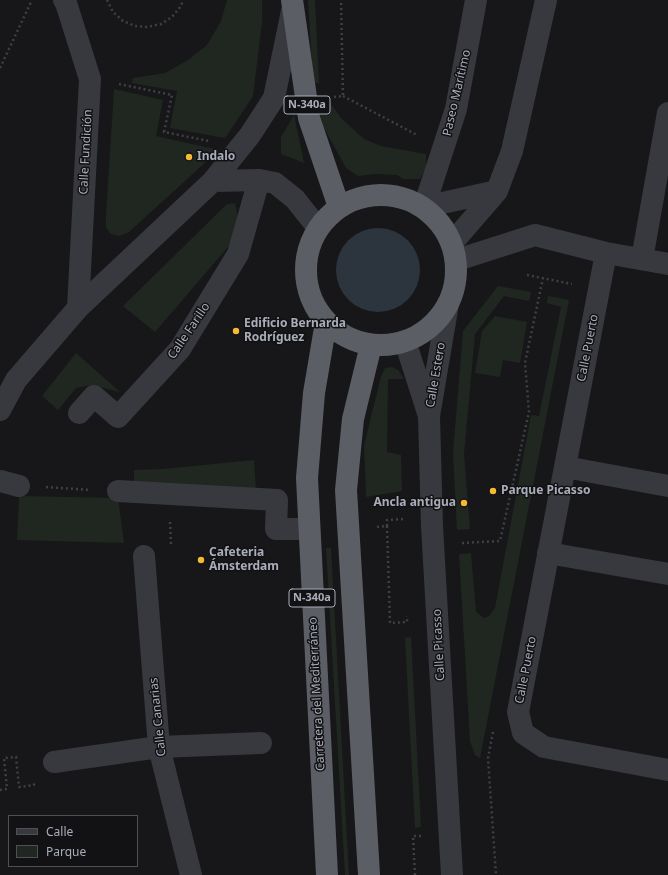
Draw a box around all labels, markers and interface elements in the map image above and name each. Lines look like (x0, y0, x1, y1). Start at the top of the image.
street label: Paseo Marítimo (440, 48, 474, 138)
road number: N-340a (284, 96, 330, 114)
street label: Calle Fundición (77, 109, 95, 195)
place label: Indalo (197, 150, 235, 164)
marker: Indalo (184, 152, 194, 162)
street label: Calle Farillo (165, 300, 213, 362)
street label: Calle Puerto (574, 313, 602, 383)
place label: Edificio Bernarda Rodríguez (244, 317, 346, 345)
marker: Edificio Bernarda Rodríguez (231, 326, 241, 336)
street label: Calle Estero (423, 341, 449, 409)
place label: Parque Picasso (501, 484, 590, 498)
marker: Parque Picasso (488, 486, 498, 496)
place label: Ancla antigua (373, 496, 456, 510)
marker: Ancla antigua (459, 498, 469, 508)
place label: Cafeteria Ámsterdam (209, 546, 279, 574)
marker: Cafeteria Ámsterdam (196, 555, 206, 565)
road number: N-340a (289, 589, 335, 607)
street label: Calle Picasso (430, 609, 448, 681)
street label: Carretera del Mediterráneo (306, 617, 328, 771)
street label: Calle Puerto (512, 635, 540, 705)
street label: Calle Canarias (147, 677, 169, 757)
legend (8, 815, 138, 867)
text: Calle (46, 823, 73, 840)
text: Parque (46, 843, 86, 860)

